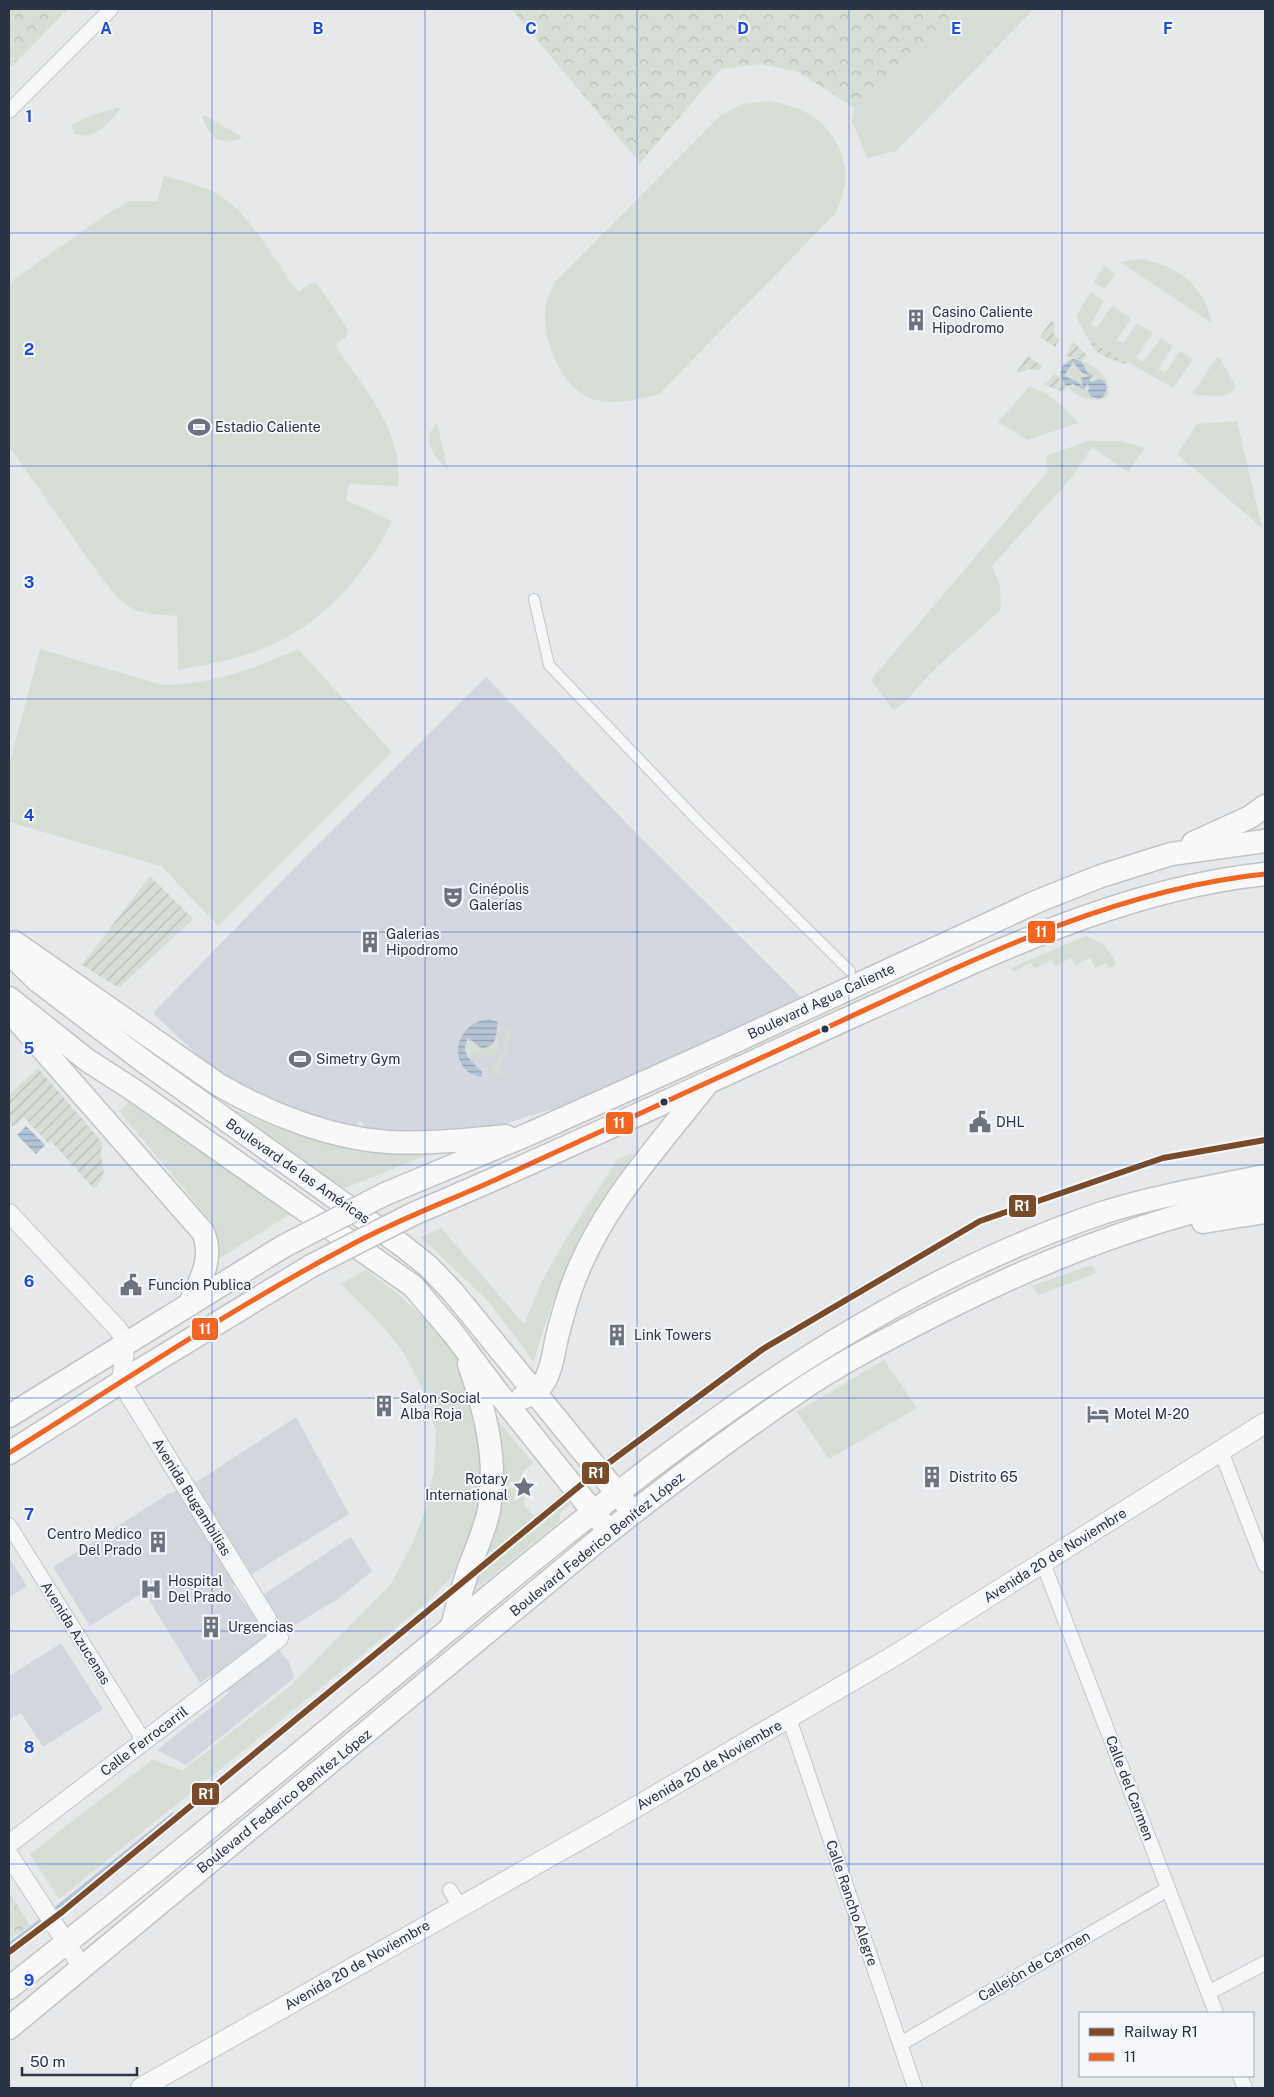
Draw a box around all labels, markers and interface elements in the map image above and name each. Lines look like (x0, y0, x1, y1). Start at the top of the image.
text: A (100, 19, 112, 38)
text: B (313, 19, 324, 38)
text: C (525, 19, 537, 38)
text: D (737, 19, 749, 38)
text: E (951, 19, 961, 38)
text: F (1163, 19, 1173, 38)
text: 1 (26, 107, 32, 126)
place label: Casino Caliente Hipodromo (932, 304, 1033, 336)
building icon: Casino Caliente Hipodromo (903, 307, 929, 333)
text: 2 (24, 340, 34, 359)
sports icon: Estadio Caliente (186, 414, 212, 440)
place label: Estadio Caliente (215, 419, 321, 435)
text: 3 (24, 573, 34, 592)
text: 4 (24, 806, 35, 825)
place label: Cinépolis Galerías (469, 881, 529, 913)
theatre icon: Cinépolis Galerías (440, 884, 466, 910)
line badge: 11 (1027, 920, 1056, 944)
text: 11 (1035, 924, 1047, 940)
place label: Galerias Hipodromo (386, 926, 458, 958)
building icon: Galerias Hipodromo (357, 929, 383, 955)
street label: Boulevard Agua Caliente (745, 960, 897, 1042)
unlabelled marker (820, 1024, 830, 1034)
text: 5 (24, 1039, 35, 1058)
sports icon: Simetry Gym (287, 1046, 313, 1072)
place label: Simetry Gym (316, 1051, 400, 1067)
unlabelled marker (659, 1097, 669, 1107)
public building icon: DHL (967, 1109, 993, 1135)
line badge: 11 (605, 1111, 634, 1135)
place label: DHL (996, 1114, 1025, 1130)
street label: Boulevard de las Américas (223, 1115, 373, 1227)
text: 11 (613, 1115, 625, 1131)
line badge: R1 (1008, 1194, 1037, 1218)
text: R1 (1014, 1198, 1030, 1214)
text: 6 (24, 1272, 34, 1291)
public building icon: Funcion Publica (118, 1272, 144, 1298)
place label: Funcion Publica (148, 1277, 251, 1293)
line badge: 11 (191, 1317, 219, 1341)
text: 11 (199, 1321, 211, 1337)
building icon: Link Towers (604, 1322, 630, 1348)
place label: Link Towers (634, 1327, 711, 1343)
place label: Salon Social Alba Roja (400, 1390, 481, 1422)
building icon: Salon Social Alba Roja (371, 1393, 397, 1419)
hotel icon: Motel M-20 (1085, 1401, 1111, 1427)
place label: Motel M-20 (1114, 1406, 1189, 1422)
street label: Avenida Bugambilias (149, 1435, 235, 1559)
line badge: R1 (581, 1461, 610, 1485)
building icon: Distrito 65 (919, 1464, 945, 1490)
text: R1 (588, 1465, 604, 1481)
street label: Boulevard Federico Benítez López (507, 1469, 688, 1619)
place label: Distrito 65 (949, 1469, 1018, 1485)
place label: Rotary International (425, 1471, 509, 1503)
place icon: Rotary International (511, 1474, 537, 1500)
street label: Avenida 20 de Noviembre (981, 1504, 1129, 1606)
text: 7 (24, 1505, 34, 1524)
place label: Centro Medico Del Prado (47, 1526, 142, 1558)
building icon: Centro Medico Del Prado (145, 1529, 171, 1555)
place label: Hospital Del Prado (168, 1573, 232, 1605)
hospital icon: Hospital Del Prado (138, 1576, 164, 1602)
street label: Avenida Azucenas (38, 1579, 114, 1687)
building icon: Urgencias (198, 1614, 224, 1640)
place label: Urgencias (228, 1619, 293, 1635)
street label: Calle Ferrocarril (97, 1703, 191, 1779)
street label: Avenida 20 de Noviembre (633, 1717, 785, 1813)
street label: Boulevard Federico Benítez López (194, 1726, 375, 1876)
street label: Calle del Carmen (1103, 1733, 1157, 1843)
text: 8 (24, 1738, 35, 1757)
line badge: R1 (191, 1782, 220, 1806)
text: R1 (198, 1786, 214, 1802)
street label: Calle Rancho Alegre (823, 1838, 881, 1968)
street label: Avenida 20 de Noviembre (281, 1917, 433, 2013)
street label: Callejón de Carmen (975, 1927, 1093, 2005)
text: 9 (24, 1971, 34, 1990)
legend (1079, 2012, 1254, 2077)
text: Railway R1 (1124, 2023, 1198, 2040)
scale bar (22, 2044, 138, 2076)
text: 11 (1124, 2048, 1136, 2065)
text: 50 m (30, 2053, 65, 2070)

